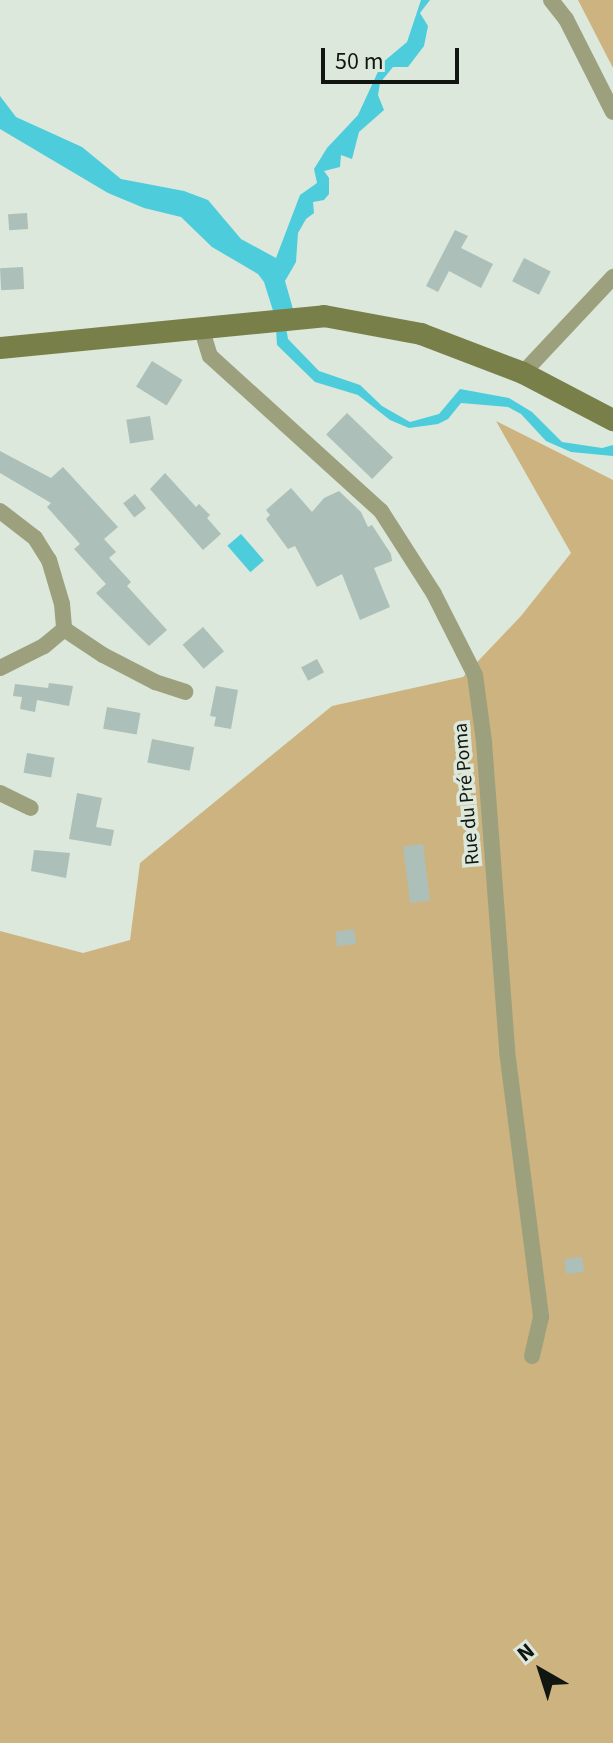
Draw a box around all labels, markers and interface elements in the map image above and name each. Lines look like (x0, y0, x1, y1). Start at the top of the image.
scale bar (325, 32, 463, 82)
text: 50 m (335, 44, 384, 79)
street label: Rue du Pré Poma (449, 722, 485, 866)
north arrow (501, 1631, 581, 1711)
text: N (510, 1635, 542, 1669)

